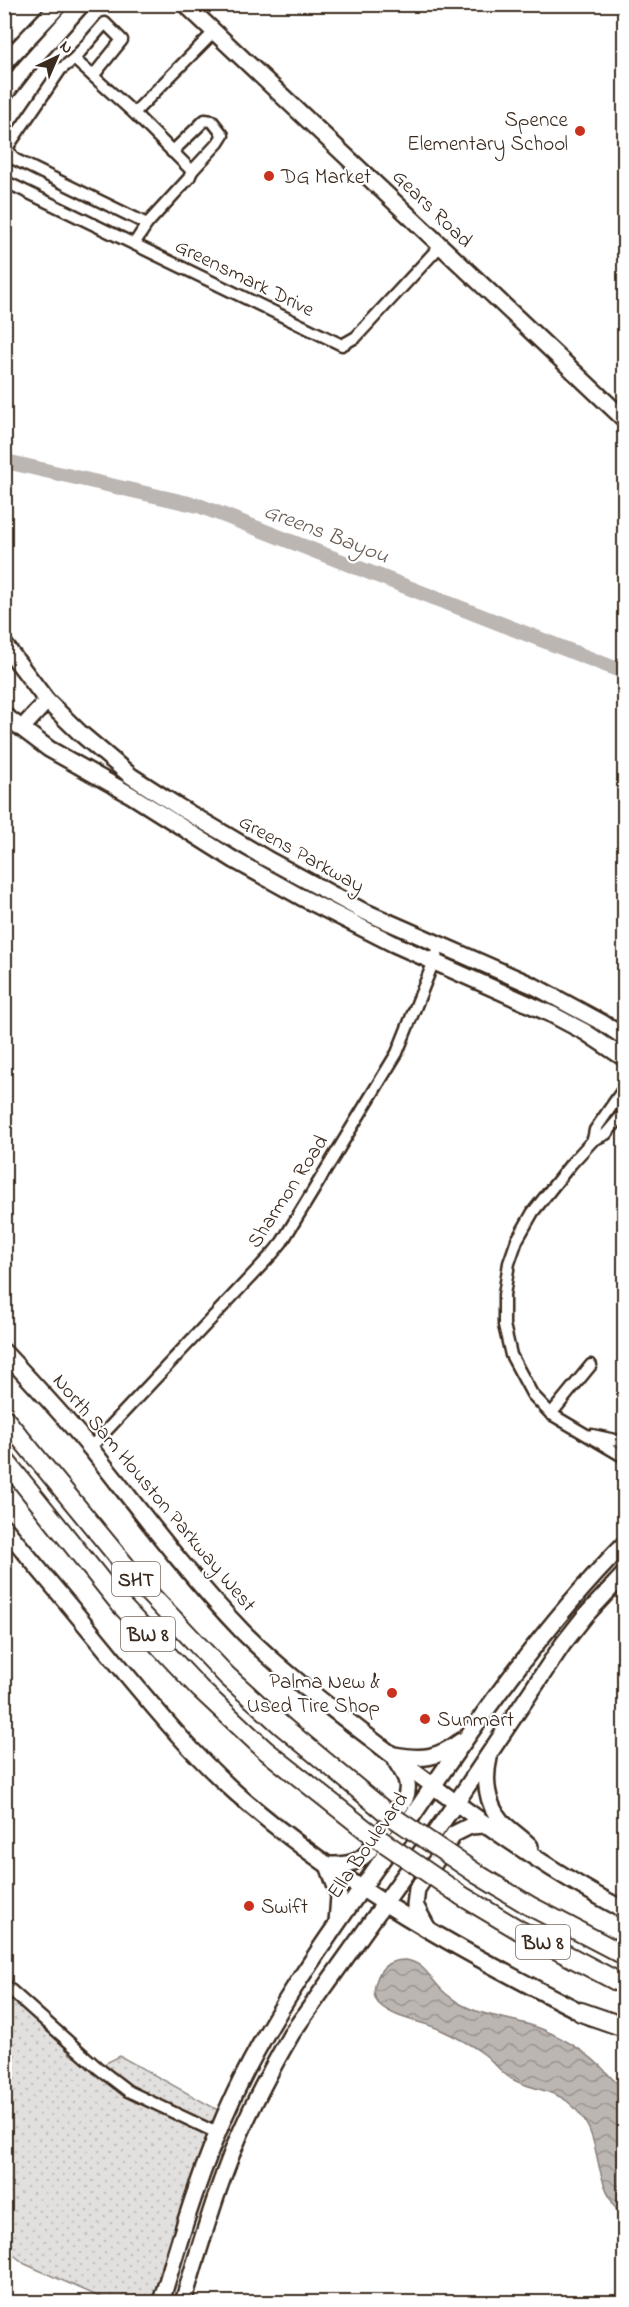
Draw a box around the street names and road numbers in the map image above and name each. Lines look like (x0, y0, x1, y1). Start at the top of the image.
street label: Gears Road (384, 163, 479, 256)
street label: Greensmark Drive (169, 232, 320, 326)
street label: Greens Parkway (232, 808, 369, 903)
street label: Sharmon Road (241, 1129, 337, 1255)
street label: North Sam Houston Parkway West (43, 1368, 262, 1620)
road number: SHT (112, 1562, 160, 1596)
road number: BW 8 (121, 1617, 175, 1651)
street label: Ella Boulevard (321, 1787, 417, 1906)
road number: BW 8 (516, 1925, 570, 1959)

